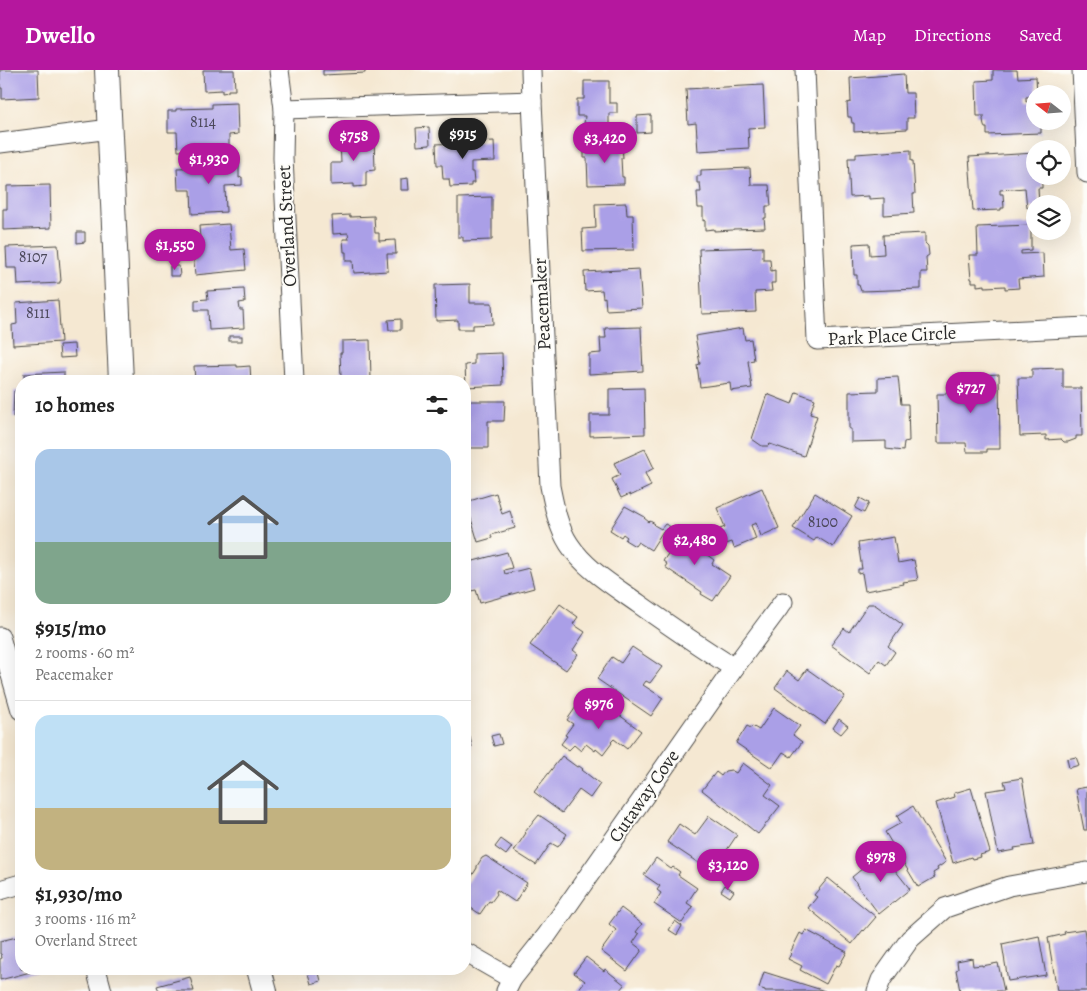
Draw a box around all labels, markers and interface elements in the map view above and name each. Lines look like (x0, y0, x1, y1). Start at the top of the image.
text: Dwello (25, 19, 95, 51)
text: Map (853, 23, 886, 47)
text: Directions (914, 23, 991, 47)
text: Saved (1019, 23, 1062, 47)
north arrow (1026, 85, 1071, 130)
map controls (1026, 85, 1071, 240)
house number: 8114 (190, 111, 216, 133)
pin: $915 (433, 118, 493, 160)
pin: $758 (324, 119, 384, 162)
pin: $3,420 (564, 122, 646, 164)
text: $915 (449, 123, 477, 145)
text: $758 (340, 125, 368, 147)
text: $3,420 (584, 127, 626, 149)
button: locate (1026, 140, 1071, 185)
pin: $1,930 (168, 142, 250, 185)
text: $1,930 (189, 148, 229, 170)
street label: Overland Street (271, 164, 303, 288)
button: layers (1026, 195, 1071, 240)
pin: $1,550 (134, 228, 216, 271)
text: $1,550 (155, 234, 195, 256)
house number: 8107 (19, 246, 48, 268)
street label: Peacemaker (527, 257, 557, 351)
house number: 8111 (26, 302, 51, 324)
street label: Park Place Circle (827, 320, 957, 352)
pin: $727 (941, 372, 1001, 414)
text: $727 (957, 377, 985, 399)
text: 10 homes (35, 391, 115, 419)
icon: filters (423, 391, 451, 419)
icon: home (198, 482, 288, 572)
house number: 8100 (808, 511, 838, 533)
pin: $2,480 (654, 524, 736, 566)
text: $2,480 (674, 529, 716, 551)
text: $915/mo (35, 614, 106, 642)
text: 2 rooms · 60 m² (35, 642, 135, 664)
text: Peacemaker (35, 664, 113, 686)
pin: $976 (569, 688, 629, 730)
text: $976 (584, 693, 614, 715)
street label: Cutaway Cove (602, 744, 686, 848)
icon: home (198, 747, 288, 837)
pin: $978 (851, 840, 911, 883)
text: $978 (866, 846, 896, 868)
pin: $3,120 (687, 848, 769, 891)
text: $3,120 (708, 854, 748, 876)
text: $1,930/mo (35, 880, 123, 908)
text: 3 rooms · 116 m² (35, 908, 136, 930)
text: Overland Street (35, 930, 138, 952)

